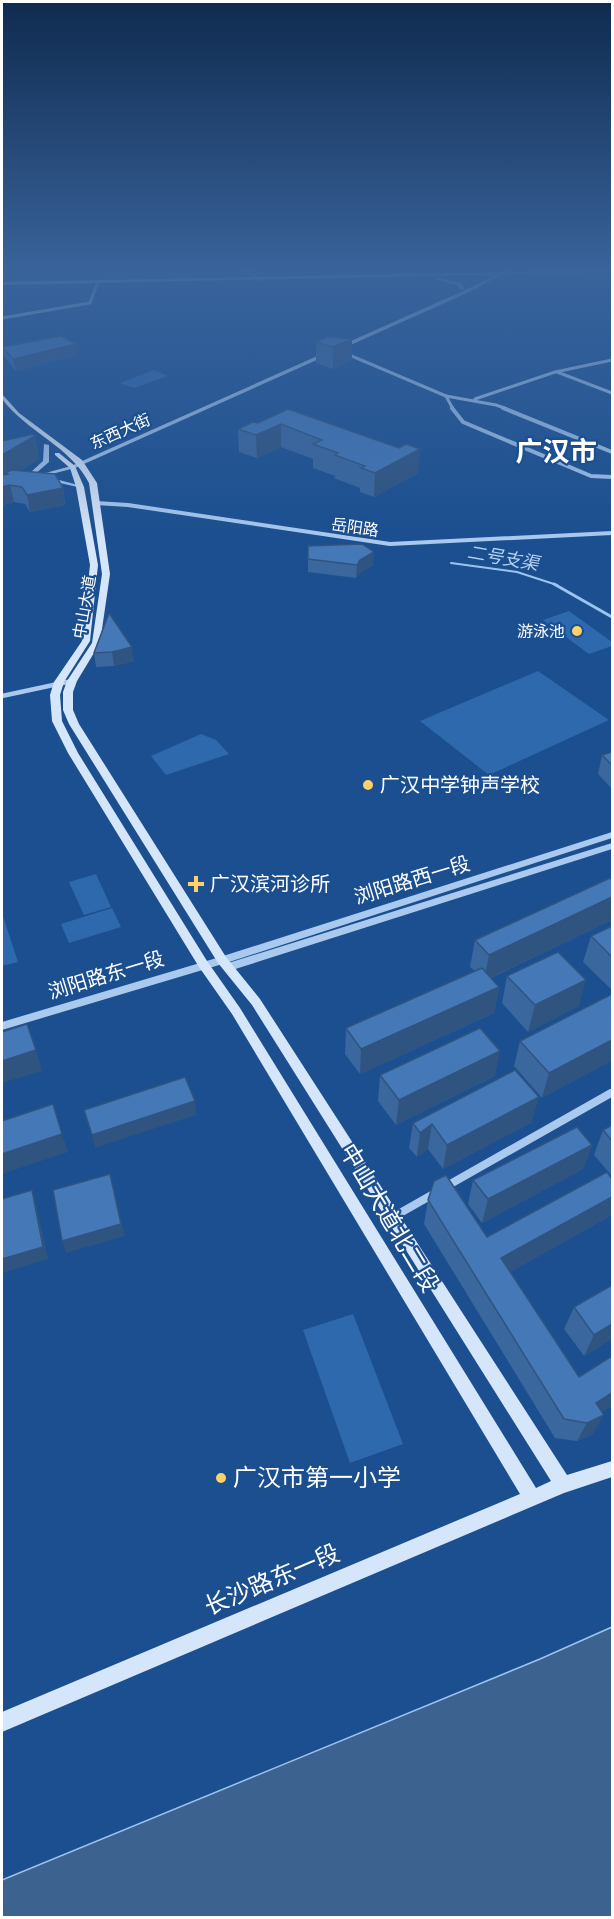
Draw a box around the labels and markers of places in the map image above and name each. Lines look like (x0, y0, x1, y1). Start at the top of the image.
place label: 游泳池 (517, 622, 565, 641)
marker: 游泳池 (570, 624, 584, 638)
place label: 广汉中学钟声学校 (380, 774, 540, 797)
marker: 广汉中学钟声学校 (361, 778, 375, 792)
place label: 广汉滨河诊所 (210, 873, 330, 896)
marker: 广汉滨河诊所 (187, 875, 205, 893)
place label: 广汉市第一小学 (233, 1464, 401, 1492)
marker: 广汉市第一小学 (214, 1471, 228, 1485)

